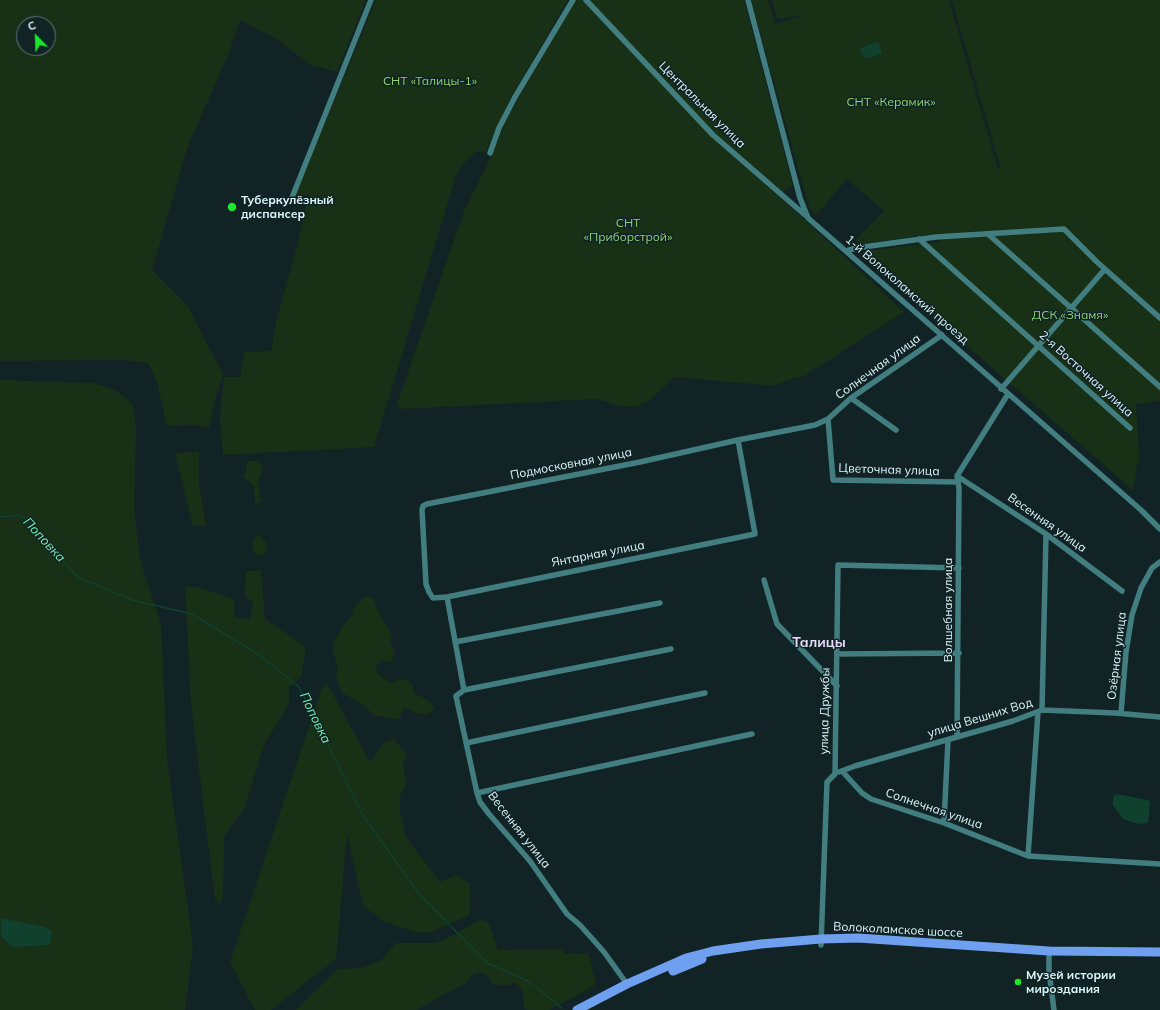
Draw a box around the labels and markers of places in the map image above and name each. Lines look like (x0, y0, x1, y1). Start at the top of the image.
place label: Туберкулёзный диспансер (241, 193, 334, 221)
marker: Туберкулёзный диспансер (226, 201, 238, 213)
place label: Музей истории мироздания (1026, 968, 1116, 996)
marker: Музей истории мироздания (1013, 977, 1023, 987)

